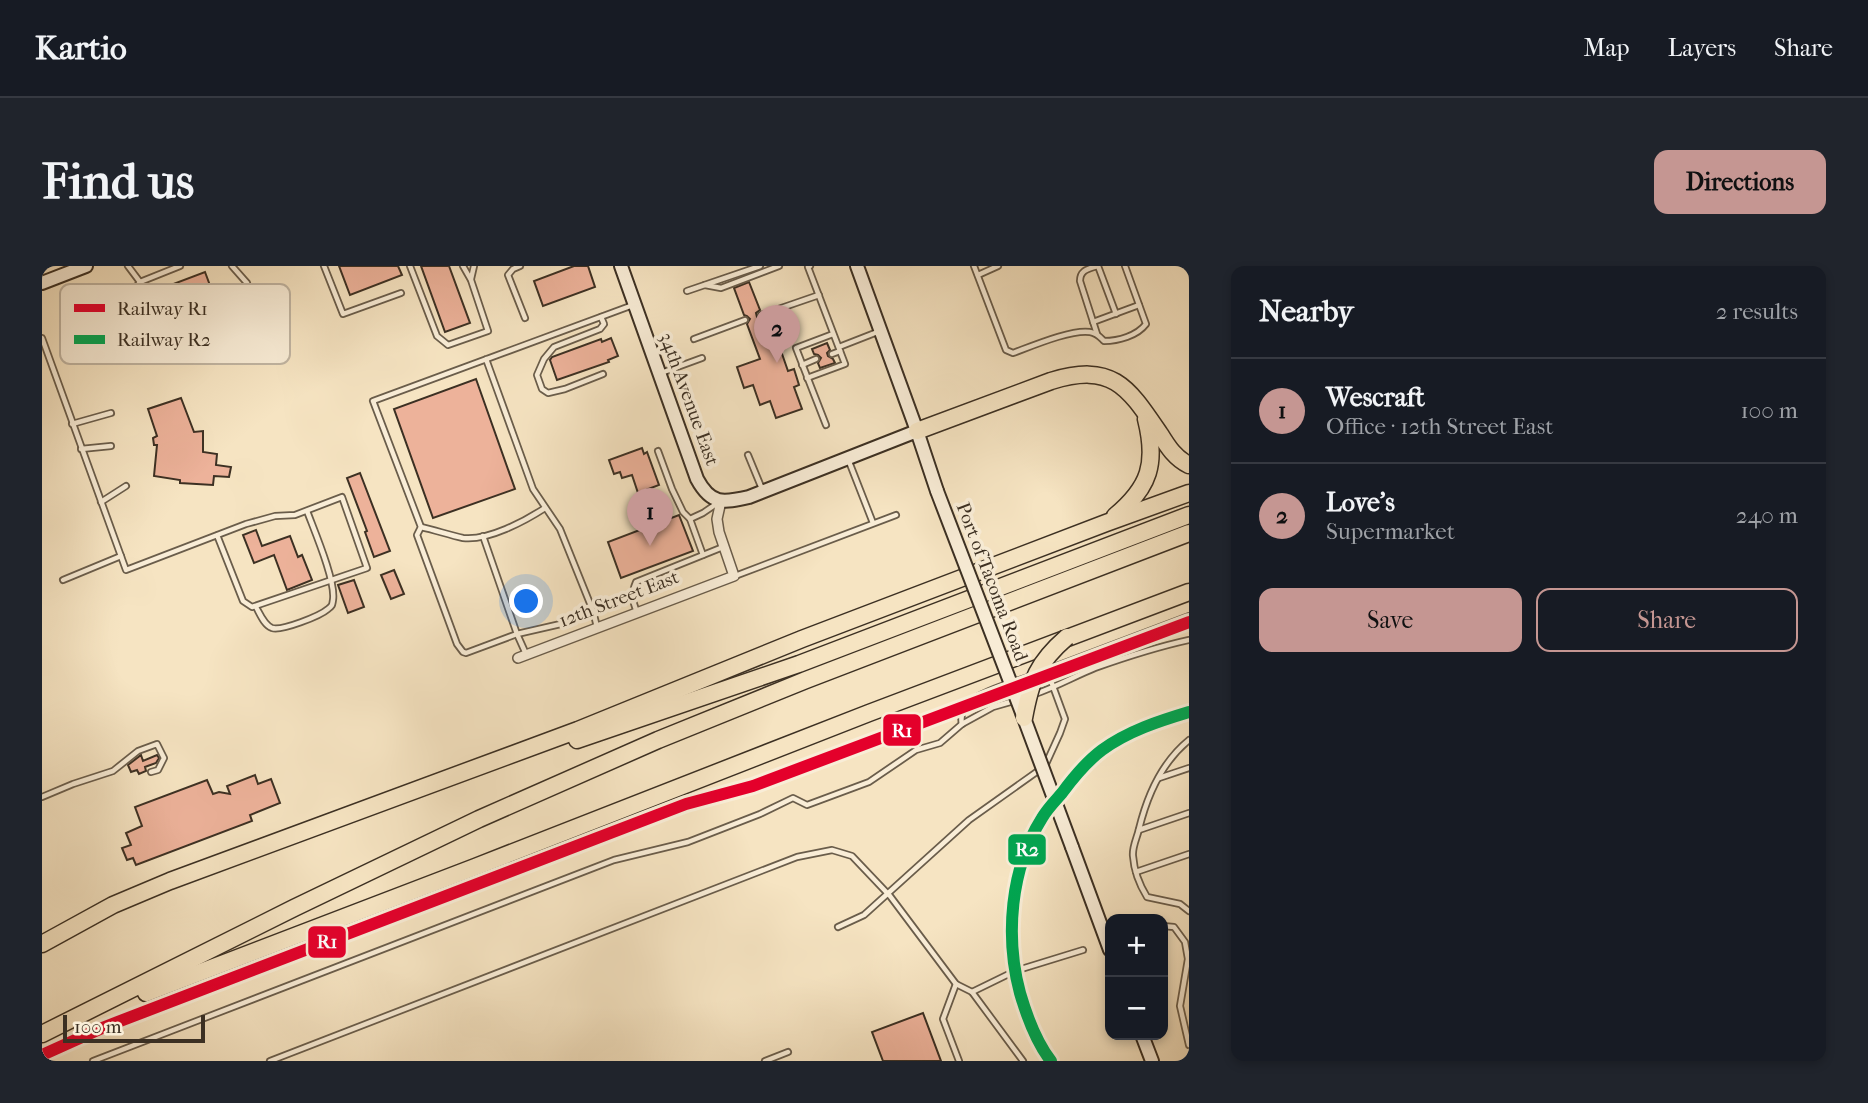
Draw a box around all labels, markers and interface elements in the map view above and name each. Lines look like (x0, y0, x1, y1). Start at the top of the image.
text: Kartio (35, 29, 127, 68)
text: Map (1584, 34, 1630, 62)
text: Layers (1668, 34, 1736, 62)
text: Share (1774, 34, 1833, 62)
button: Directions (1654, 150, 1826, 214)
text: Find us (42, 153, 194, 211)
legend (60, 284, 290, 364)
text: Nearby (1259, 294, 1354, 329)
text: Railway R1 (117, 298, 208, 320)
text: 2 results (1716, 298, 1798, 325)
pin: 2 (754, 305, 800, 363)
text: Railway R2 (117, 329, 211, 351)
street label: 34th Avenue East (655, 329, 723, 469)
text: Wescraft (1326, 382, 1425, 413)
text: 1 (1278, 397, 1286, 424)
text: 100 m (1740, 397, 1798, 424)
text: Office · 12th Street East (1326, 413, 1553, 440)
text: Love's (1326, 487, 1395, 518)
pin: 1 (627, 488, 673, 546)
street label: Port of Tacoma Road (952, 500, 1033, 665)
text: 2 (1276, 502, 1288, 529)
text: 240 m (1736, 502, 1798, 529)
text: Supermarket (1326, 518, 1455, 545)
street label: 12th Street East (556, 566, 682, 632)
your location (509, 584, 543, 618)
button: Save (1259, 588, 1522, 652)
button: Share (1536, 588, 1798, 652)
line badge: R1 (882, 713, 922, 747)
text: R1 (892, 720, 912, 742)
line badge: R2 (1007, 833, 1047, 866)
text: R2 (1015, 839, 1039, 861)
map controls (1105, 914, 1168, 1040)
button: + (1105, 914, 1168, 977)
line badge: R1 (307, 925, 347, 959)
text: R1 (317, 931, 337, 953)
button: − (1105, 977, 1168, 1040)
scale bar (63, 1012, 205, 1044)
text: 100 m (74, 1016, 122, 1038)

